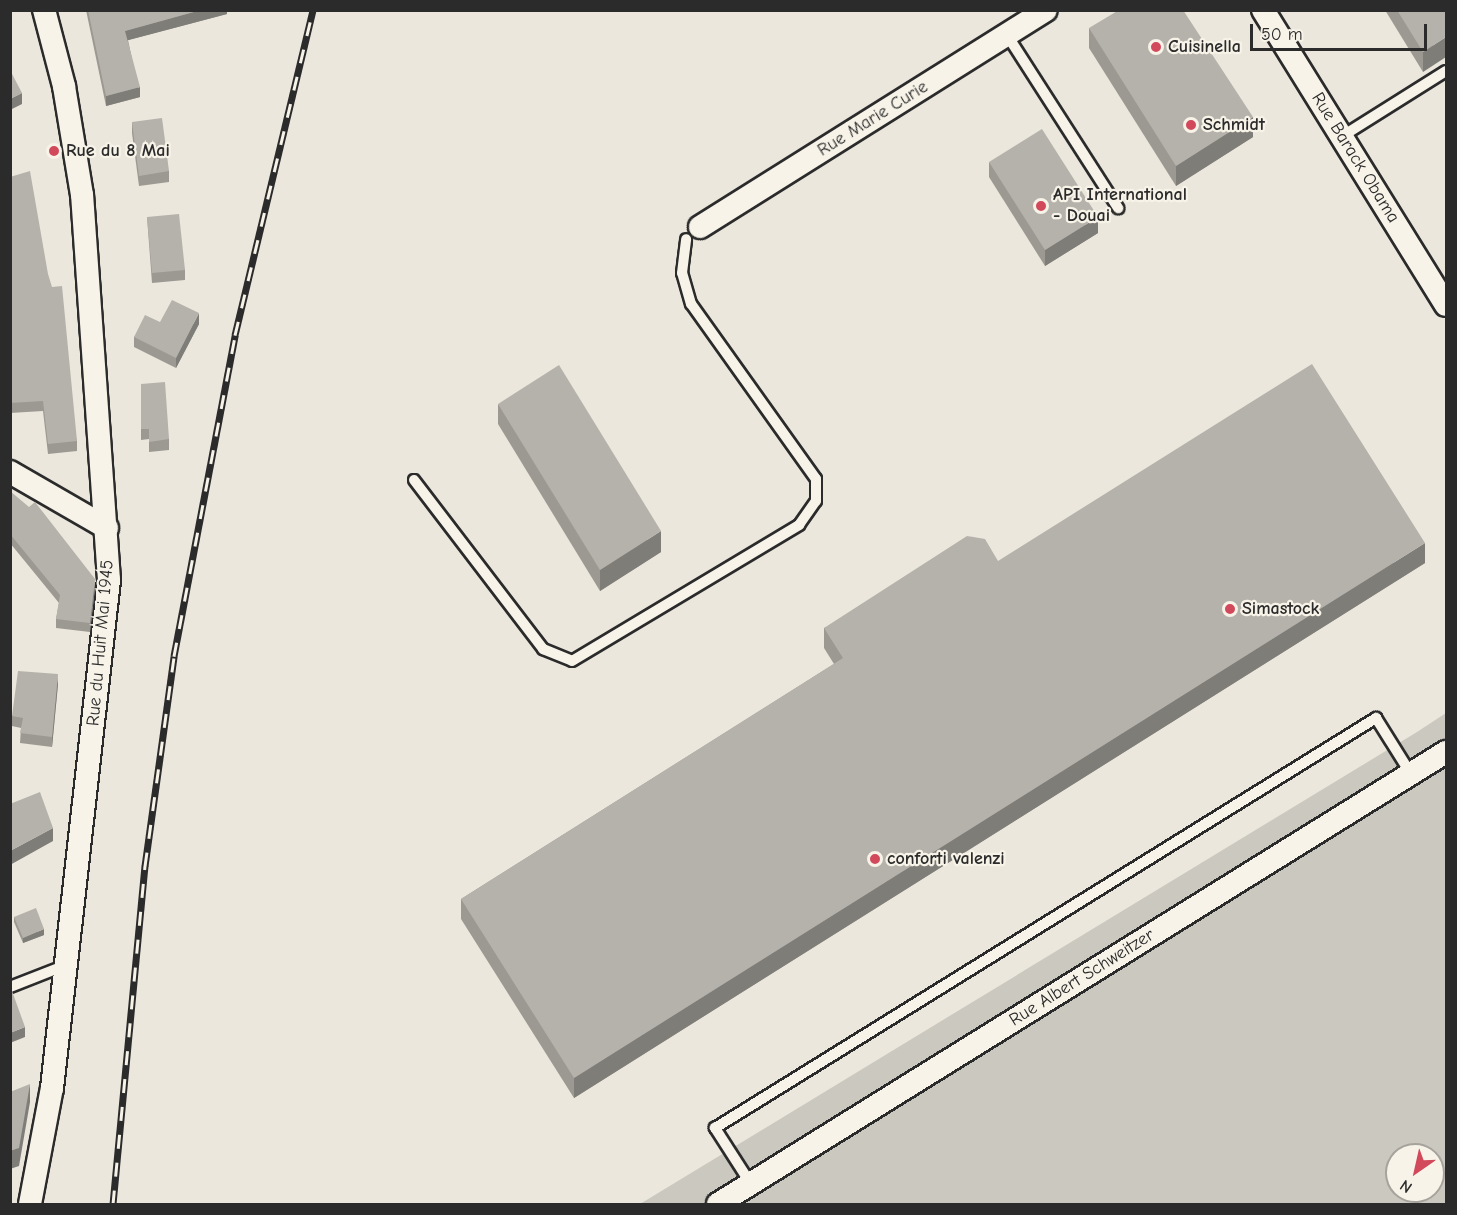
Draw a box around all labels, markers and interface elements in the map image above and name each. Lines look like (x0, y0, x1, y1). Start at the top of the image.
scale bar (1253, 12, 1430, 50)
text: 50 m (1261, 24, 1303, 45)
place label: Cuisinella (1168, 36, 1241, 58)
marker: Cuisinella (1149, 40, 1163, 54)
street label: Rue Marie Curie (814, 76, 932, 162)
street label: Rue Barack Obama (1306, 89, 1404, 227)
place label: Schmidt (1203, 114, 1265, 136)
marker: Schmidt (1184, 118, 1198, 132)
place label: Rue du 8 Mai (66, 140, 170, 162)
marker: Rue du 8 Mai (47, 144, 61, 158)
place label: API International - Douai (1053, 185, 1187, 228)
marker: API International - Douai (1034, 199, 1048, 213)
street label: Rue du Huit Mai 1945 (83, 559, 119, 727)
place label: Simastock (1242, 598, 1319, 620)
marker: Simastock (1223, 602, 1237, 616)
place label: conforti valenzi (887, 848, 1005, 870)
marker: conforti valenzi (868, 852, 882, 866)
street label: Rue Albert Schweitzer (1006, 925, 1158, 1031)
north arrow (1385, 1143, 1445, 1203)
text: N (1397, 1176, 1415, 1197)

